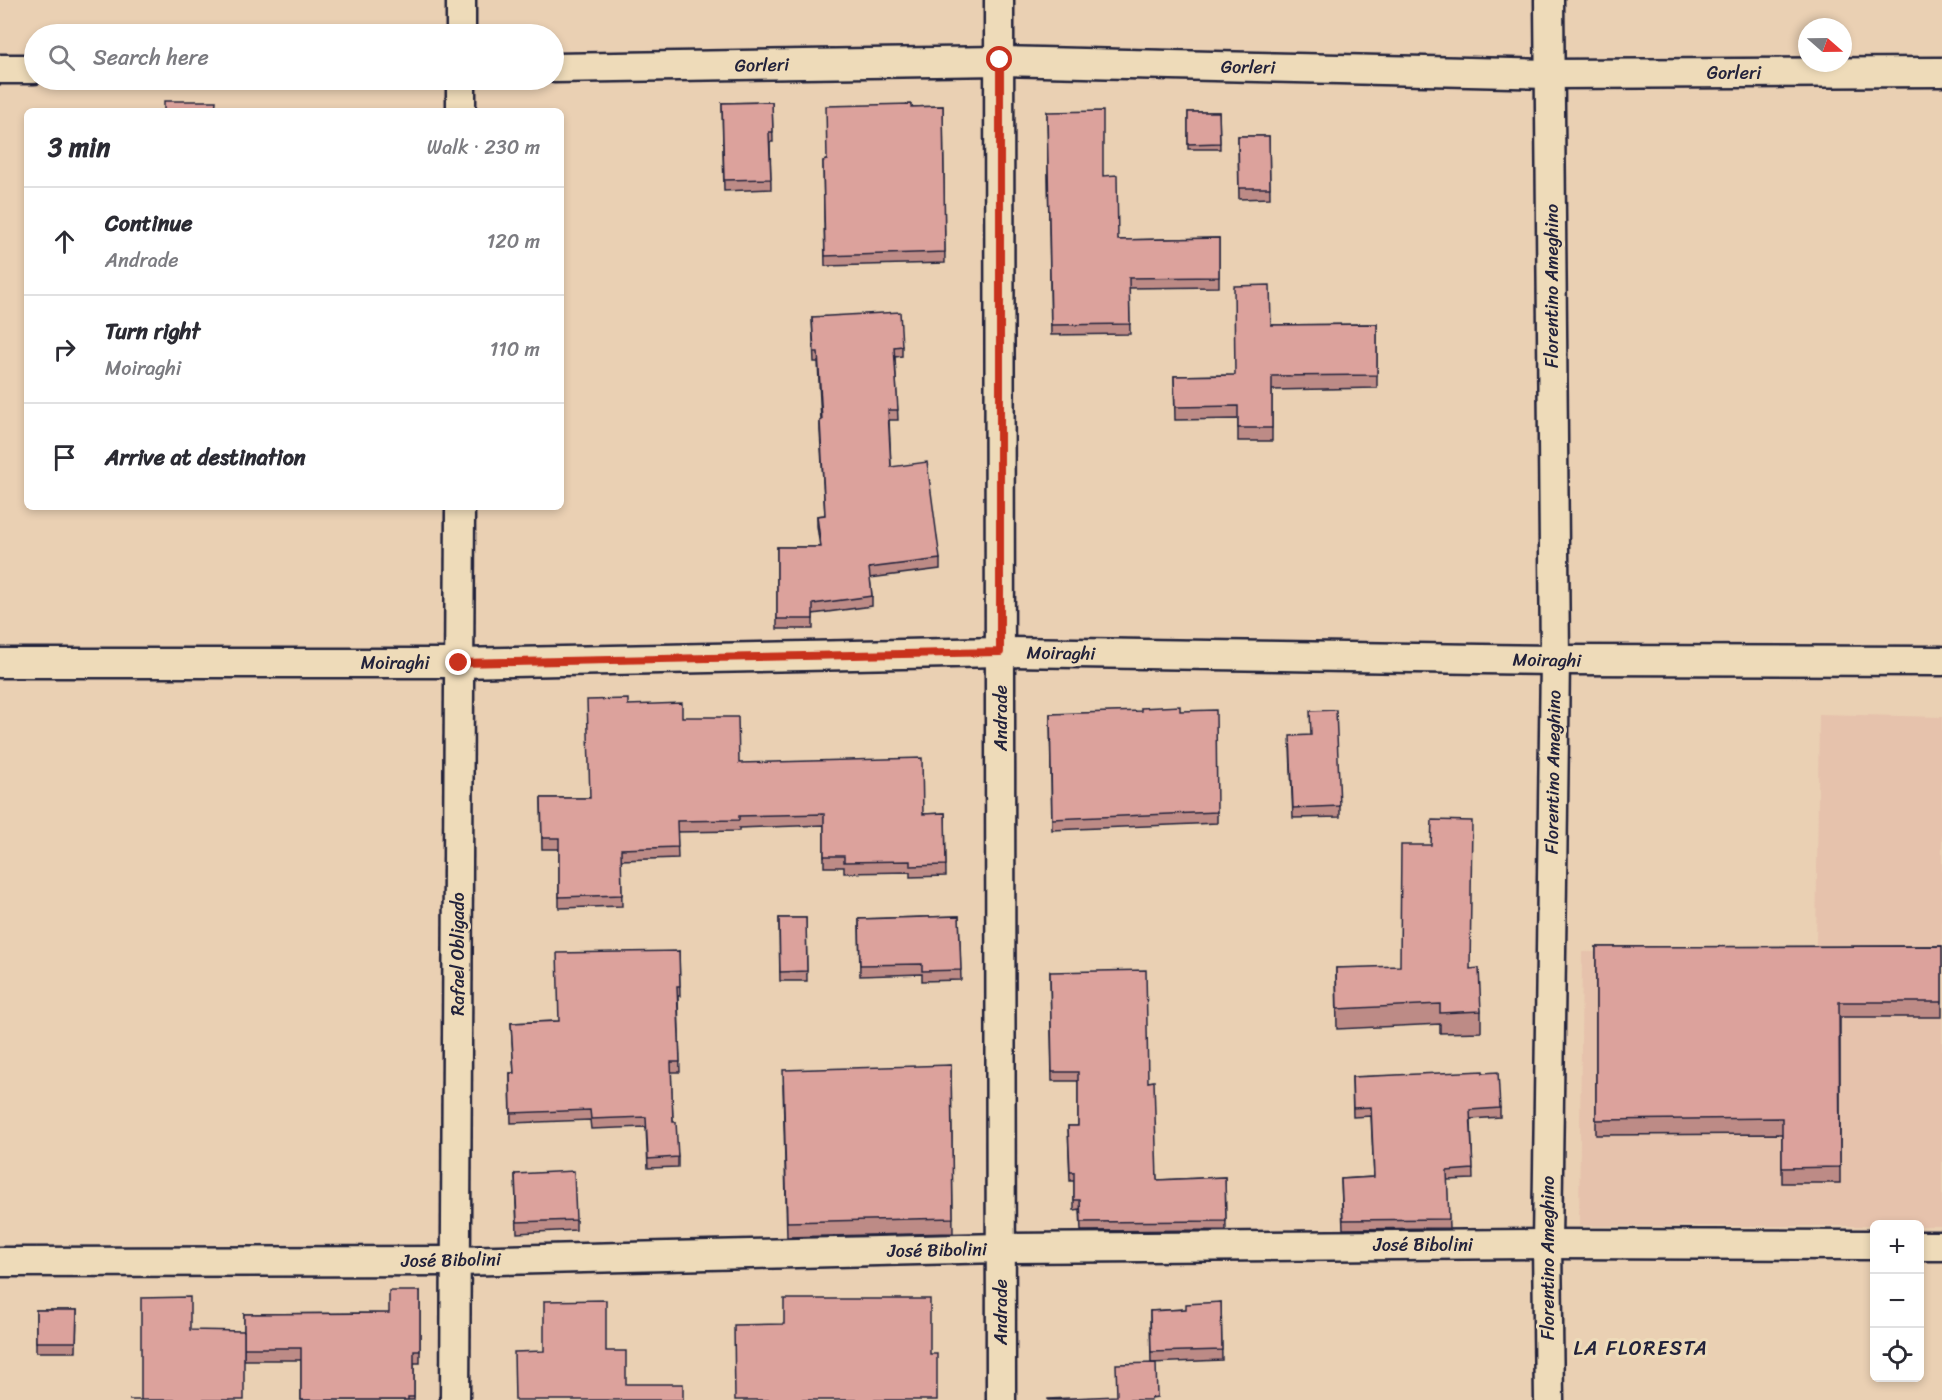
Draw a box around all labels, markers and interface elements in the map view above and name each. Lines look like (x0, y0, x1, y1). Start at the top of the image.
north arrow (1798, 18, 1852, 72)
search box (24, 24, 564, 90)
text: Search here (93, 38, 209, 77)
icon: search (45, 41, 78, 74)
route start (986, 46, 1012, 72)
street label: Gorleri (734, 49, 791, 81)
street label: Gorleri (1220, 51, 1277, 83)
street label: Gorleri (1707, 57, 1762, 89)
text: 3 min (48, 124, 110, 170)
text: Walk · 230 m (427, 130, 540, 165)
text: Continue (105, 204, 193, 243)
street label: Florentino Ameghino (1536, 204, 1568, 368)
text: 120 m (487, 224, 540, 259)
icon: ahead (48, 225, 81, 258)
text: Andrade (105, 243, 179, 278)
text: Turn right (105, 312, 200, 351)
text: 110 m (490, 332, 540, 367)
icon: right (48, 333, 81, 366)
text: Moiraghi (105, 351, 181, 386)
text: Arrive at destination (105, 438, 306, 477)
icon: arrive (48, 441, 81, 474)
street label: Moiraghi (1026, 636, 1097, 670)
street label: Moiraghi (1512, 643, 1583, 677)
street label: Moiraghi (361, 647, 430, 679)
route end (445, 649, 471, 675)
street label: Andrade (985, 685, 1017, 752)
street label: Florentino Ameghino (1536, 690, 1570, 854)
street label: Rafael Obligado (442, 892, 474, 1016)
street label: Florentino Ameghino (1532, 1176, 1564, 1340)
map controls (1870, 1220, 1924, 1382)
button: + (1870, 1220, 1924, 1274)
street label: José Bibolini (1372, 1229, 1474, 1261)
street label: José Bibolini (886, 1233, 988, 1267)
street label: José Bibolini (400, 1243, 502, 1277)
button: − (1870, 1274, 1924, 1328)
street label: Andrade (985, 1279, 1017, 1346)
button: locate (1870, 1328, 1924, 1382)
district label: LA FLORESTA (1574, 1331, 1708, 1366)

